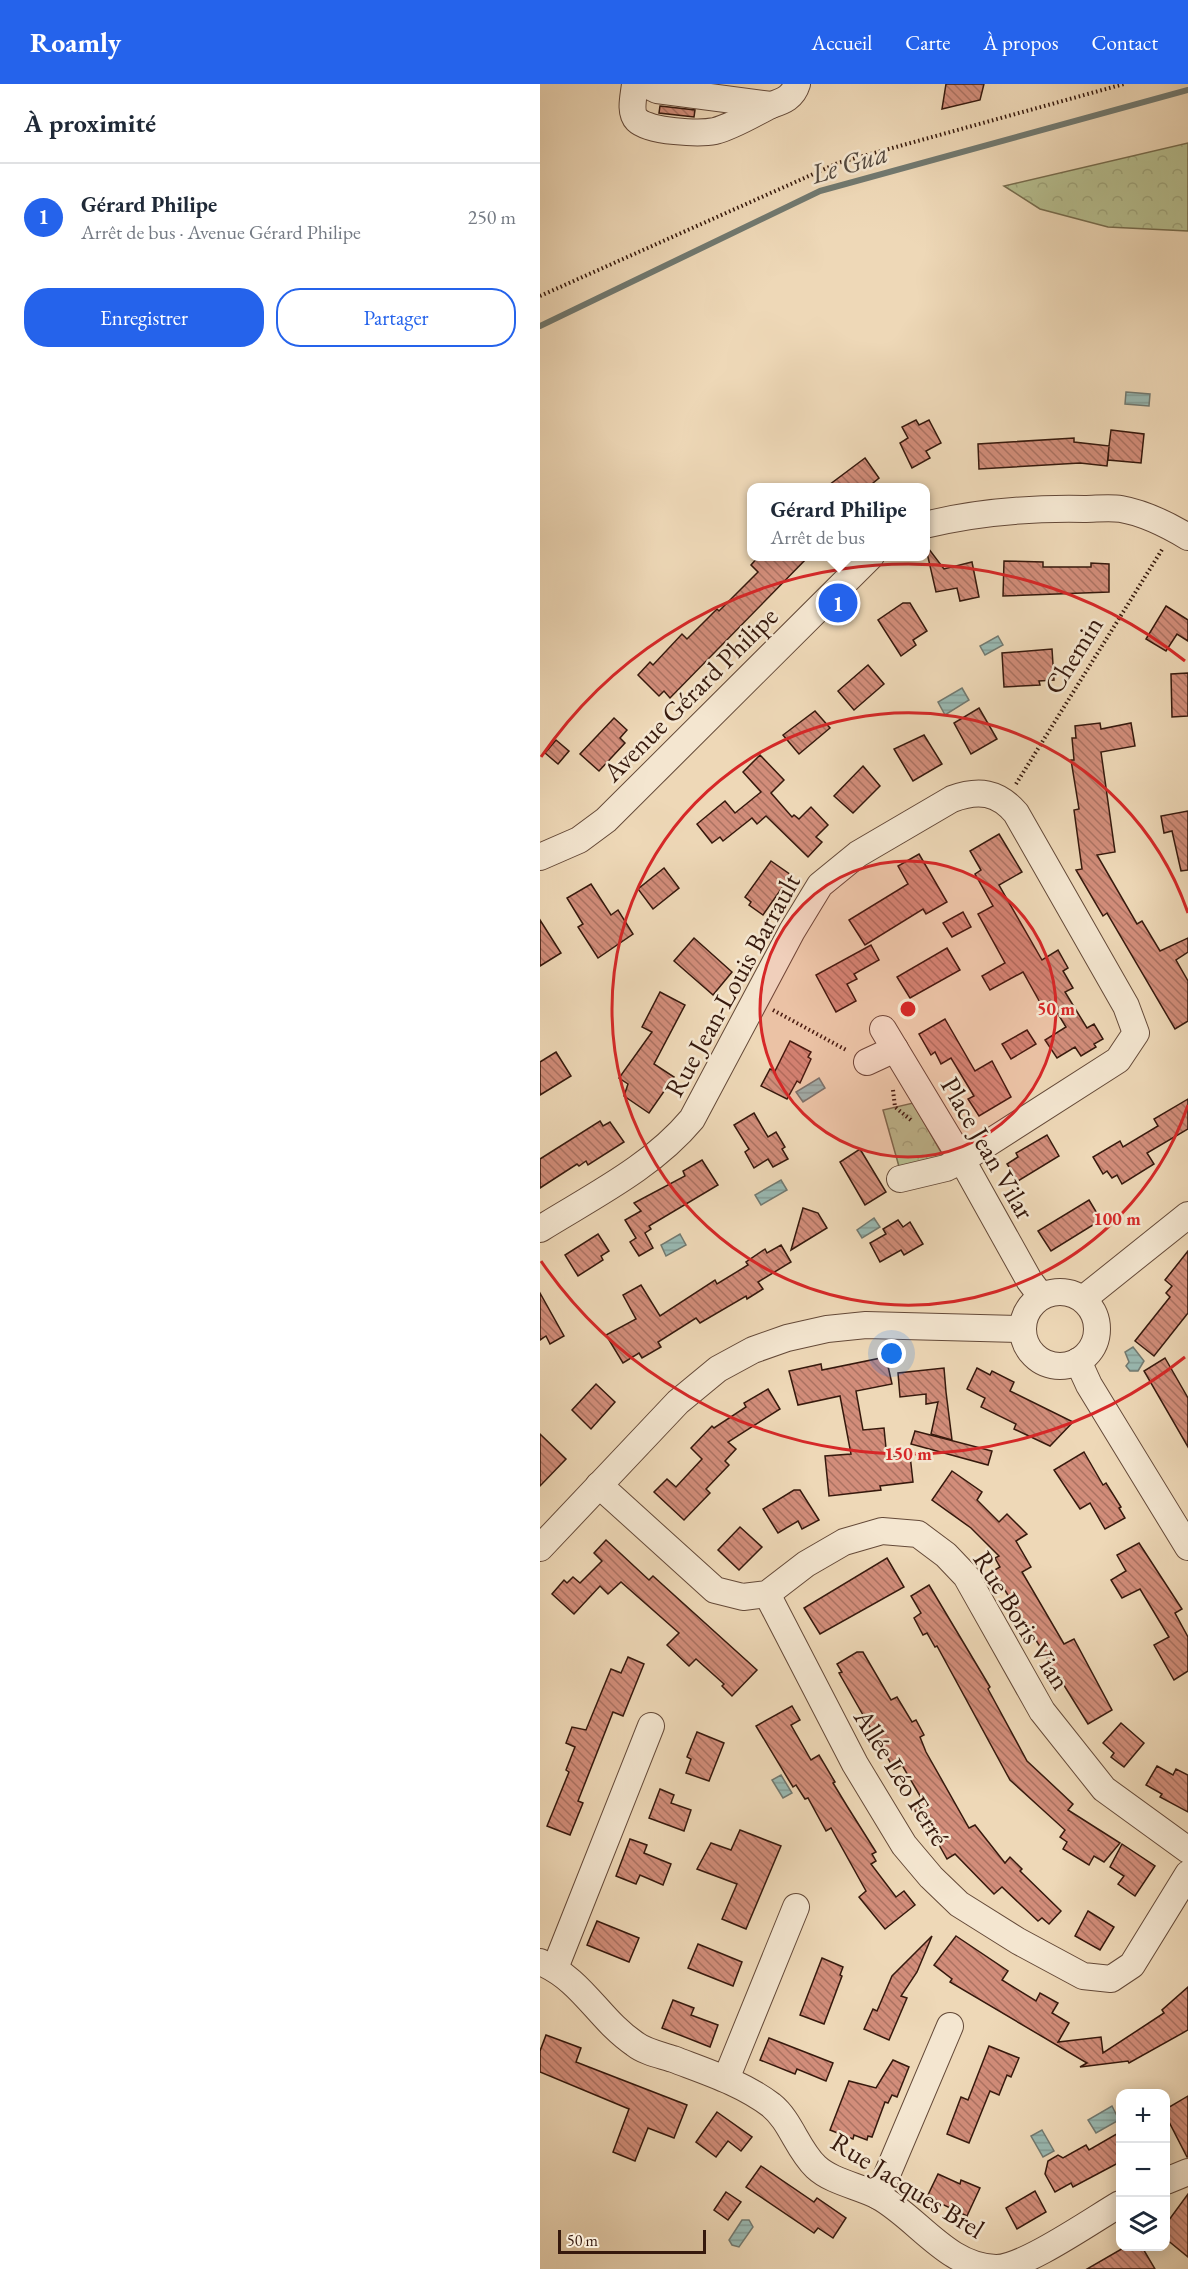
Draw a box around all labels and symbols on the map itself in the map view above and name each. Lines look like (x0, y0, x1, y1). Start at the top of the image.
water label: Le Gua (805, 134, 892, 192)
pin: 1 (818, 580, 858, 626)
street label: Avenue Gérard Philipe (594, 599, 785, 790)
street label: Chemin (1036, 609, 1110, 701)
street label: Rue Jean-Louis Barrault (656, 867, 808, 1103)
text: 50 m (1037, 997, 1075, 1020)
centre of rings (898, 999, 918, 1019)
street label: Place Jean Vilar (933, 1070, 1043, 1226)
text: 100 m (1093, 1207, 1141, 1230)
your location (877, 1339, 906, 1368)
text: 150 m (884, 1442, 932, 1465)
street label: Rue Boris Vian (965, 1544, 1079, 1696)
street label: Allée Léo Ferré (846, 1701, 958, 1852)
street label: Rue Jacques Brel (825, 2124, 991, 2246)
scale bar (558, 2227, 706, 2254)

